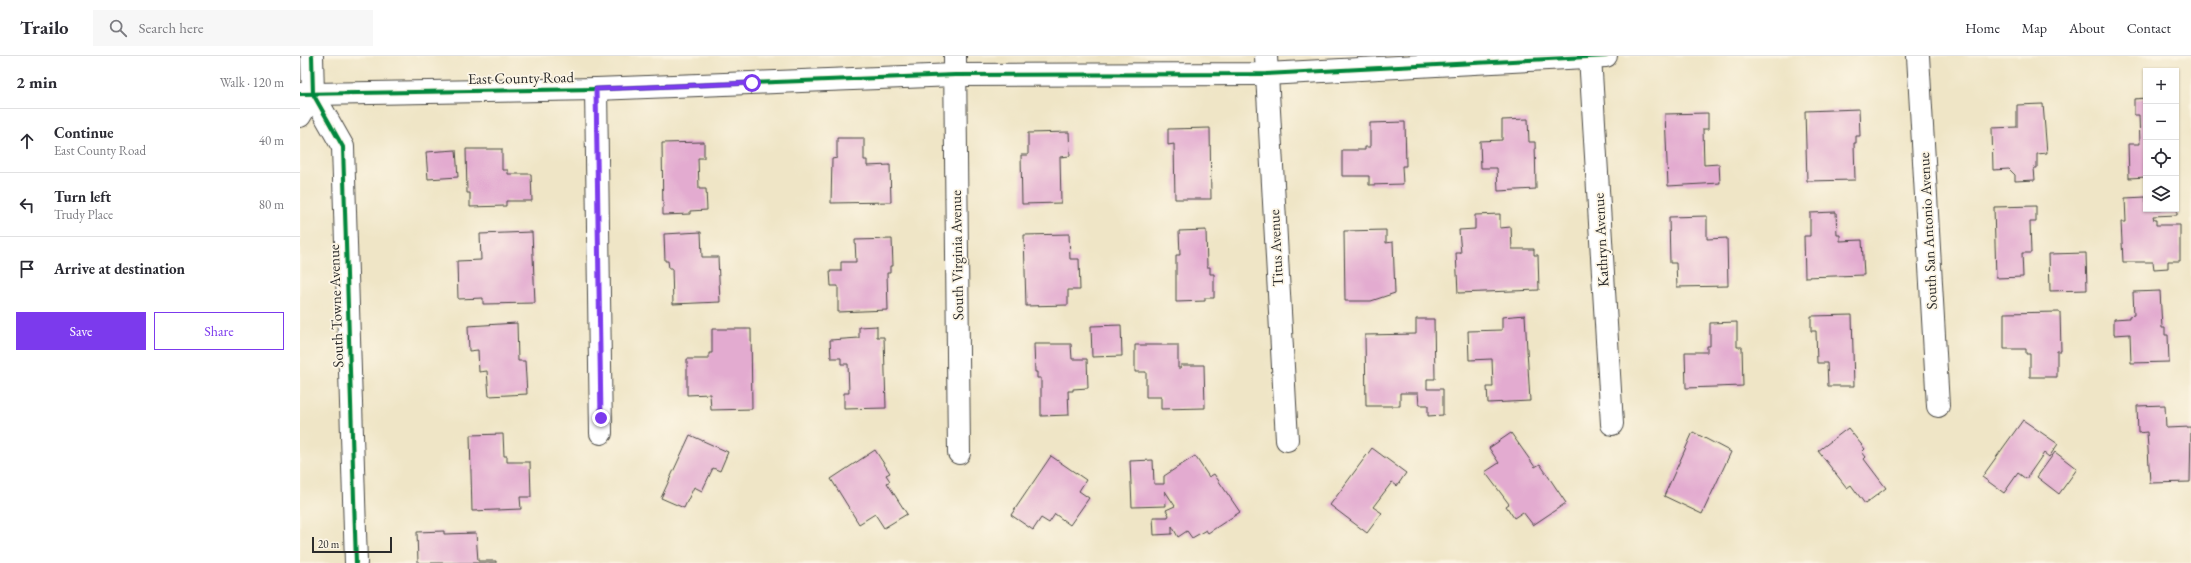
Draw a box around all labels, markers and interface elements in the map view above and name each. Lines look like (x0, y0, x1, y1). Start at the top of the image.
search box (93, 10, 373, 46)
text: Trailo (20, 15, 69, 40)
icon: search (107, 17, 129, 39)
text: Search here (139, 18, 204, 37)
text: Home (1965, 19, 2000, 37)
text: Map (2022, 19, 2047, 37)
text: About (2069, 19, 2105, 37)
text: Contact (2127, 19, 2171, 37)
street label: East County Road (468, 67, 575, 88)
map controls (2143, 68, 2179, 212)
button: + (2143, 68, 2179, 104)
text: 2 min (16, 71, 57, 93)
text: Walk · 120 m (220, 74, 284, 91)
route start (743, 74, 761, 92)
button: − (2143, 104, 2179, 140)
text: Continue (54, 123, 114, 142)
icon: ahead (16, 130, 38, 152)
text: 40 m (259, 132, 284, 149)
button: locate (2143, 140, 2179, 176)
text: East County Road (54, 142, 146, 159)
street label: South San Antonio Avenue (1914, 152, 1941, 310)
button: layers (2143, 176, 2179, 212)
text: Turn left (54, 187, 111, 206)
street label: South Virginia Avenue (946, 190, 967, 320)
street label: Kathryn Avenue (1589, 192, 1612, 288)
icon: left (16, 194, 38, 216)
text: 80 m (259, 196, 284, 213)
text: Trudy Place (54, 206, 113, 223)
street label: Titus Avenue (1264, 209, 1287, 287)
street label: South Towne Avenue (324, 244, 347, 368)
icon: arrive (16, 258, 38, 280)
text: Arrive at destination (54, 259, 185, 278)
button: Save (16, 312, 146, 350)
button: Share (154, 312, 284, 350)
route end (592, 409, 610, 427)
scale bar (312, 535, 392, 554)
text: 20 m (318, 537, 339, 551)

